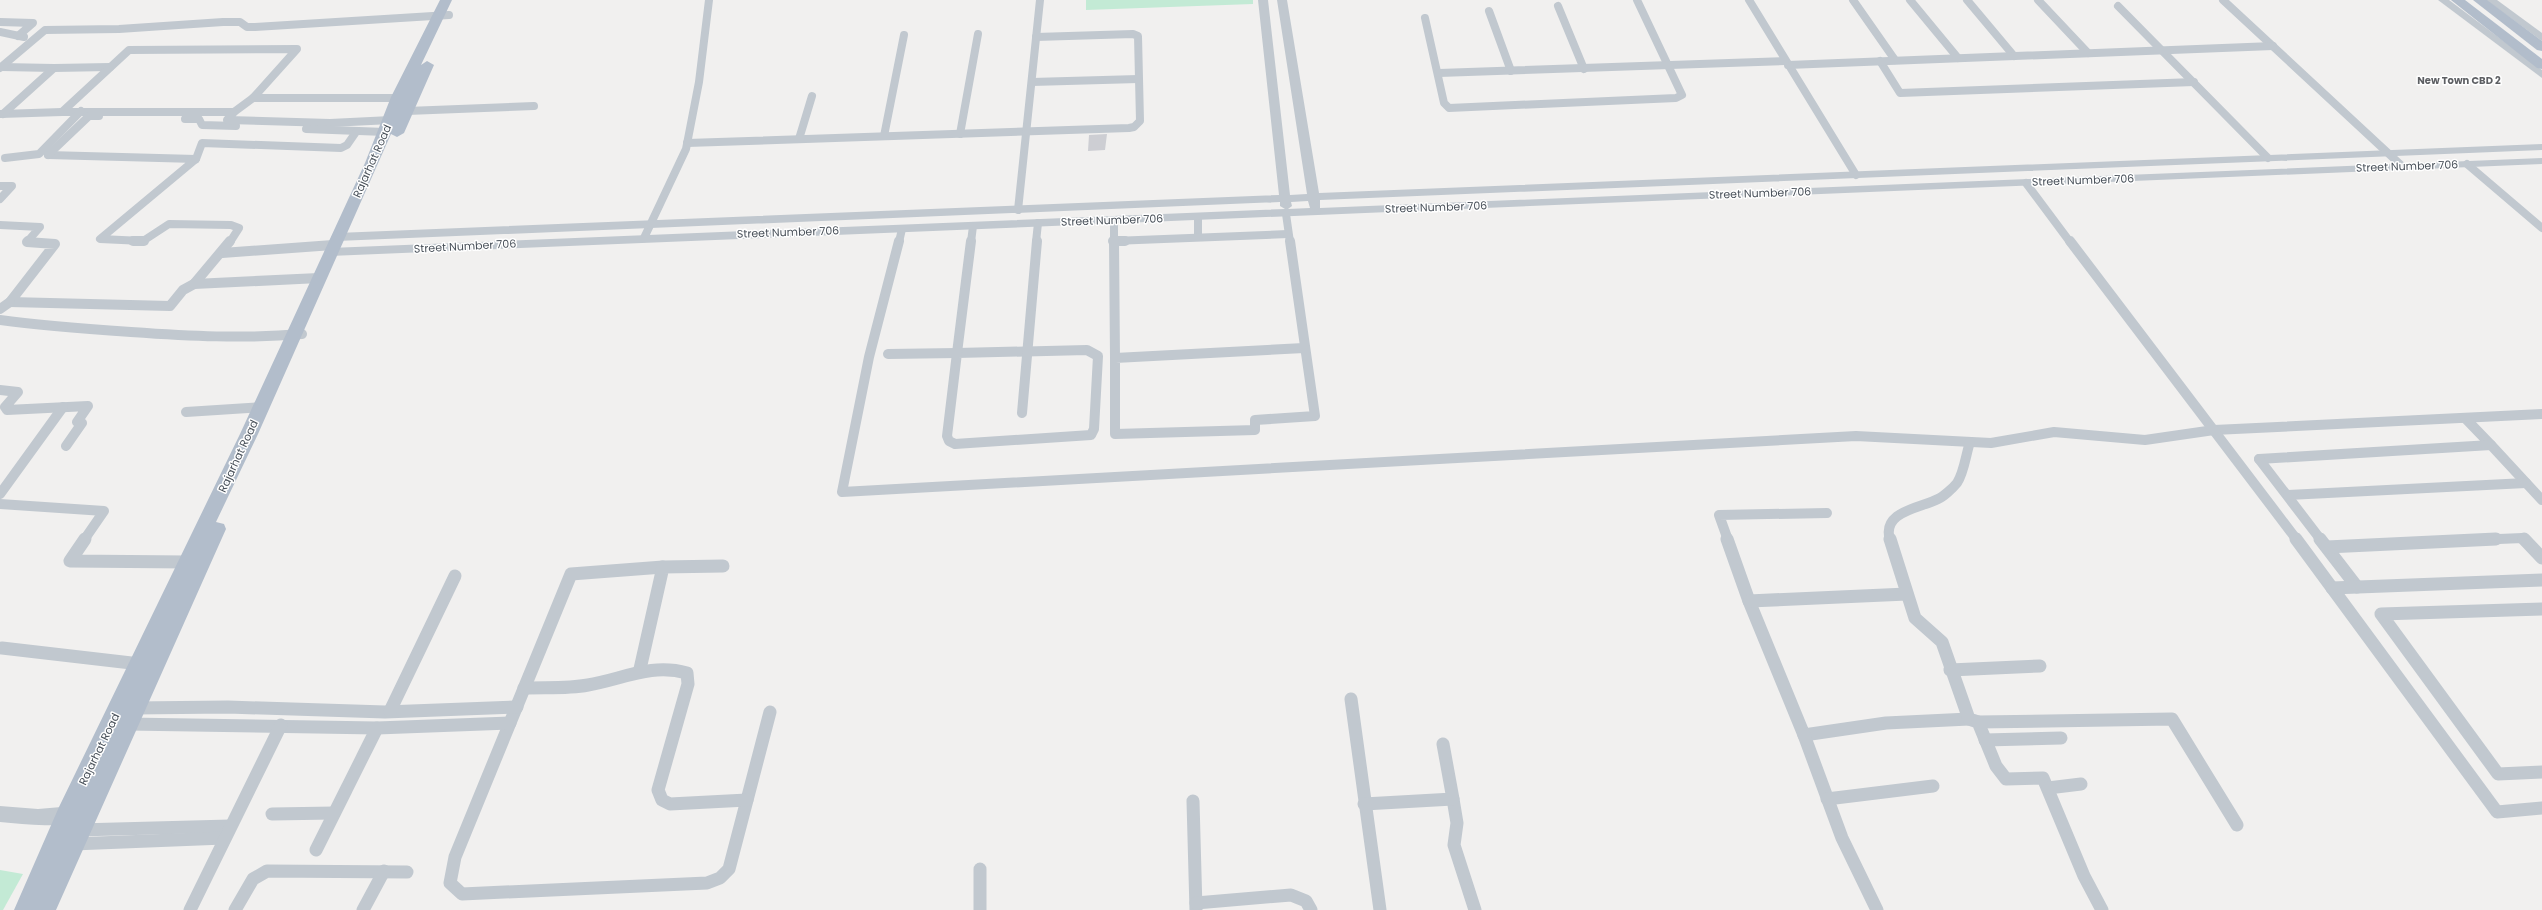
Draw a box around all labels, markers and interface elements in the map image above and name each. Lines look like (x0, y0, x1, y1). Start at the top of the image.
district label: New Town CBD 2 (2417, 73, 2501, 88)
street label: Rajarhat Road (349, 122, 395, 200)
street label: Street Number 706 (2356, 156, 2458, 176)
street label: Street Number 706 (2032, 170, 2134, 190)
street label: Street Number 706 (1709, 183, 1811, 203)
street label: Street Number 706 (1385, 197, 1487, 217)
street label: Street Number 706 (1061, 210, 1163, 230)
street label: Street Number 706 (737, 222, 839, 242)
street label: Street Number 706 (413, 235, 517, 257)
street label: Rajarhat Road (214, 417, 262, 495)
street label: Rajarhat Road (75, 710, 123, 788)

